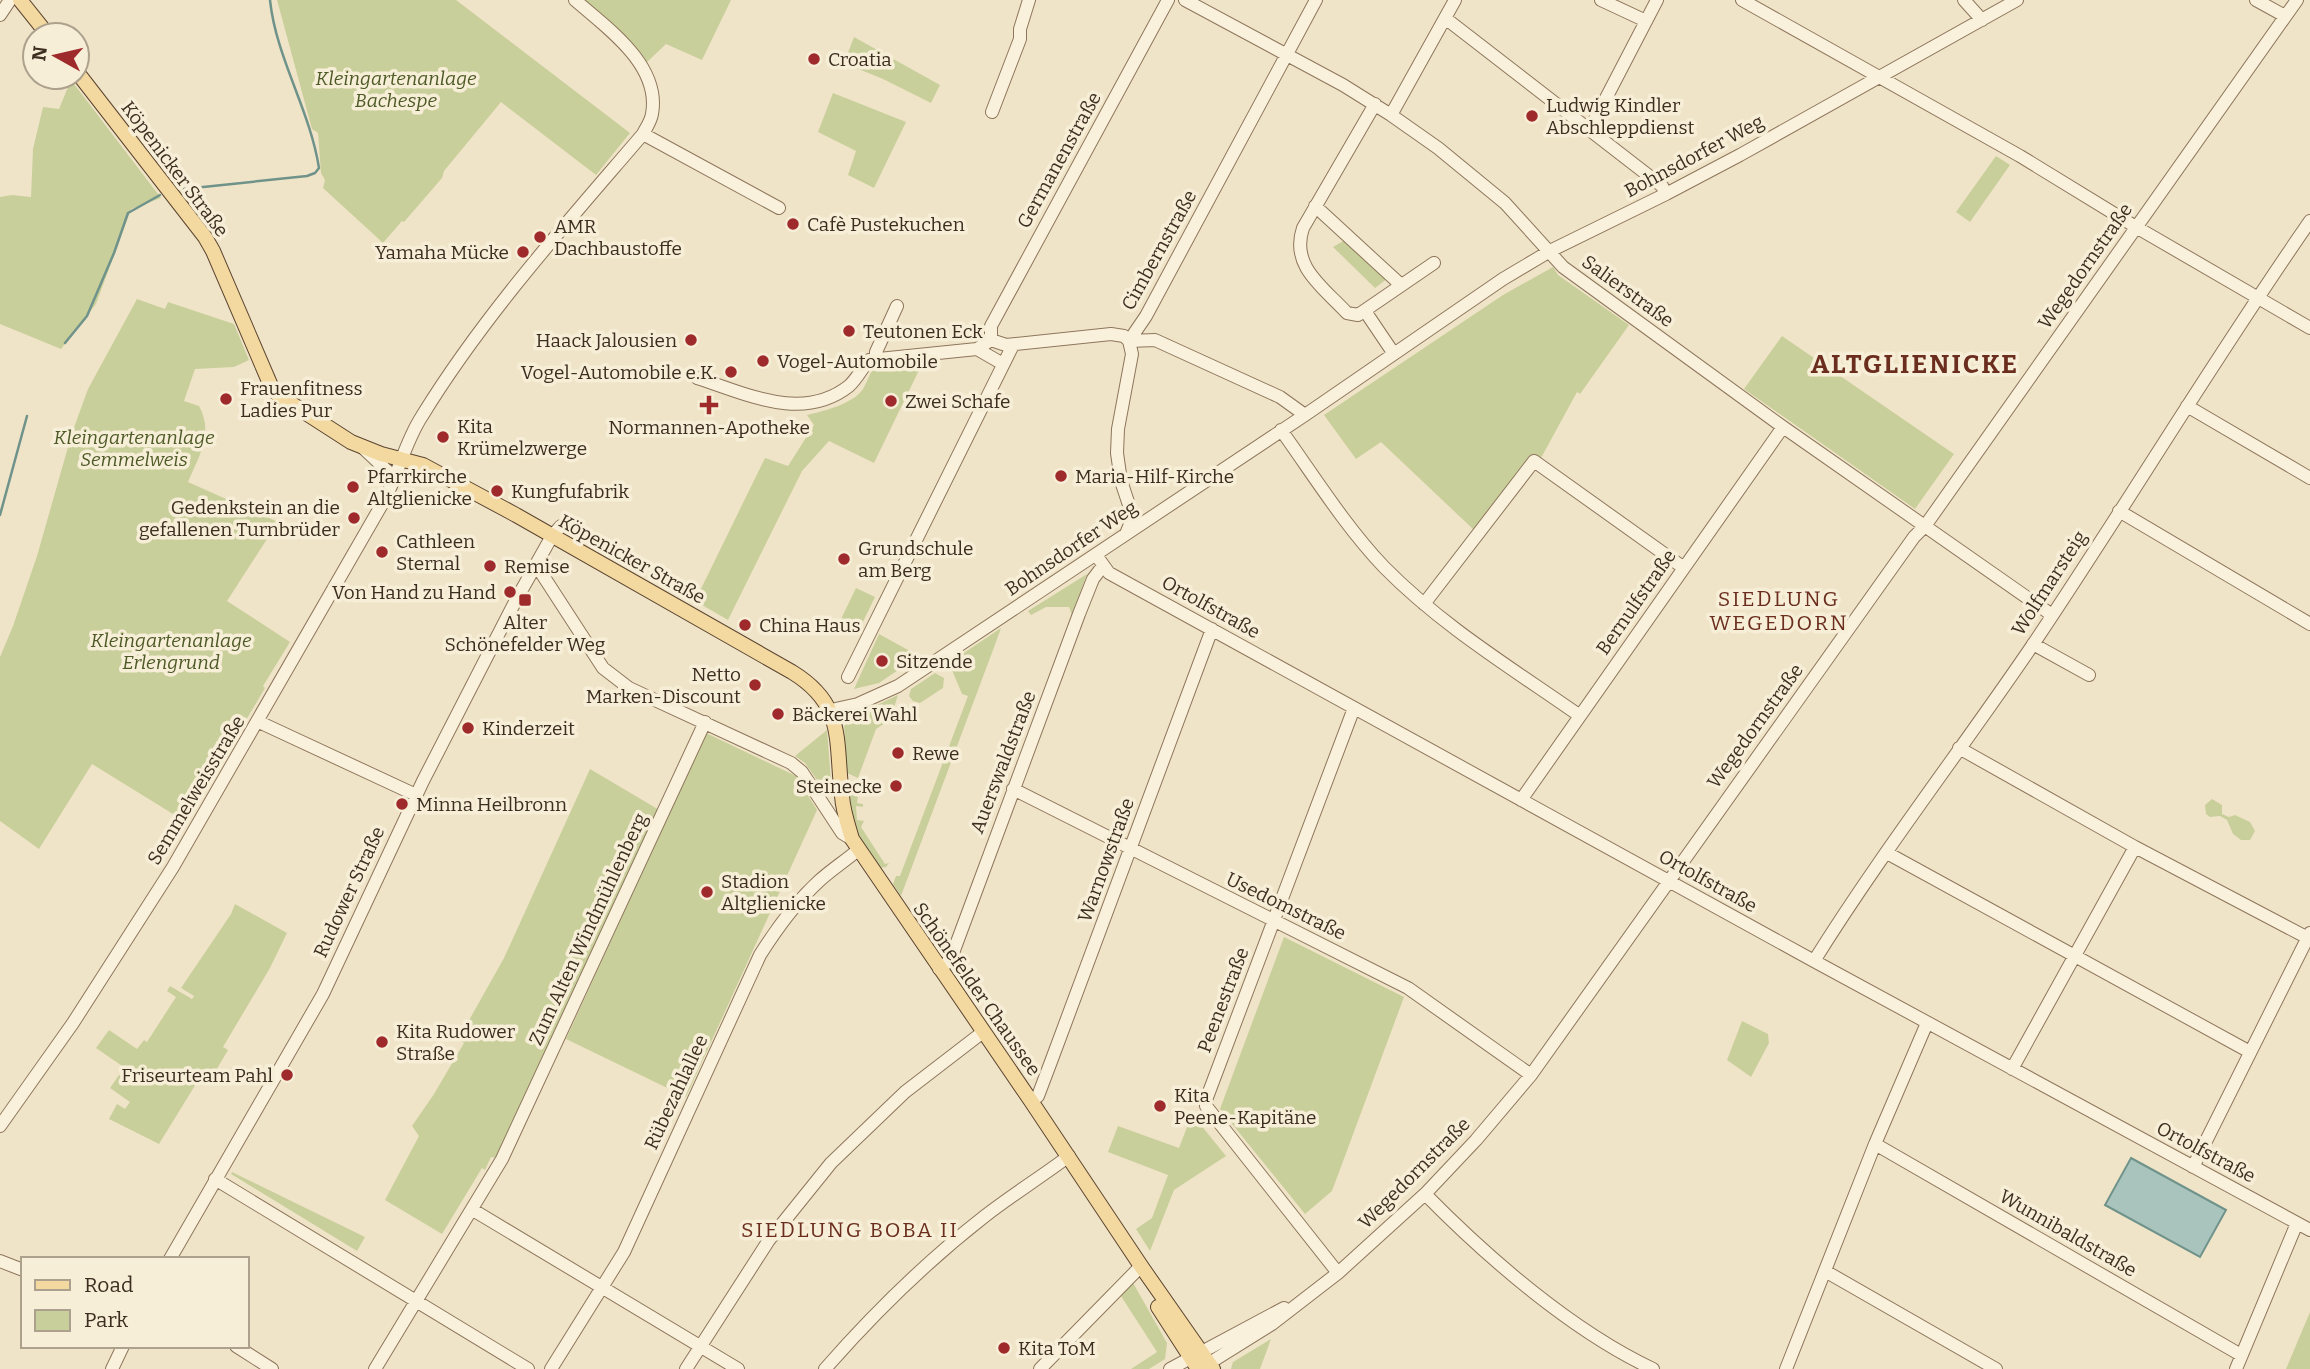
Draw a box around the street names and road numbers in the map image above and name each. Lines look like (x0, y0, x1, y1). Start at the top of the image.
street label: Germanenstraße (1012, 88, 1106, 232)
street label: Köpenicker Straße (117, 97, 233, 241)
street label: Bohnsdorfer Weg (1620, 109, 1768, 202)
street label: Cimbernstraße (1117, 186, 1201, 314)
street label: Wegedornstraße (2033, 199, 2137, 333)
street label: Salierstraße (1578, 250, 1678, 332)
street label: Bohnsdorfer Weg (1001, 495, 1142, 601)
street label: Köpenicker Straße (555, 509, 709, 609)
street label: Wolfmarsteig (2007, 526, 2092, 640)
street label: Bernulfstraße (1591, 545, 1681, 659)
street label: Ortolfstraße (1158, 571, 1264, 643)
street label: Wegedornstraße (1702, 659, 1808, 793)
street label: Auerswaldstraße (965, 688, 1041, 836)
street label: Semmelweisstraße (142, 711, 250, 869)
street label: Warnowstraße (1073, 795, 1139, 925)
street label: Zum Alten Windmühlenberg (524, 809, 652, 1049)
street label: Rudower Straße (309, 823, 389, 961)
street label: Ortolfstraße (1655, 845, 1761, 917)
street label: Usedomstraße (1222, 867, 1350, 945)
street label: Schönefelder Chaussee (908, 898, 1046, 1080)
street label: Peenestraße (1192, 944, 1254, 1056)
street label: Rübezahlallee (639, 1031, 713, 1153)
street label: Wegedornstraße (1353, 1112, 1475, 1234)
street label: Ortolfstraße (2153, 1116, 2259, 1188)
street label: Wunnibaldstraße (1995, 1184, 2141, 1282)

